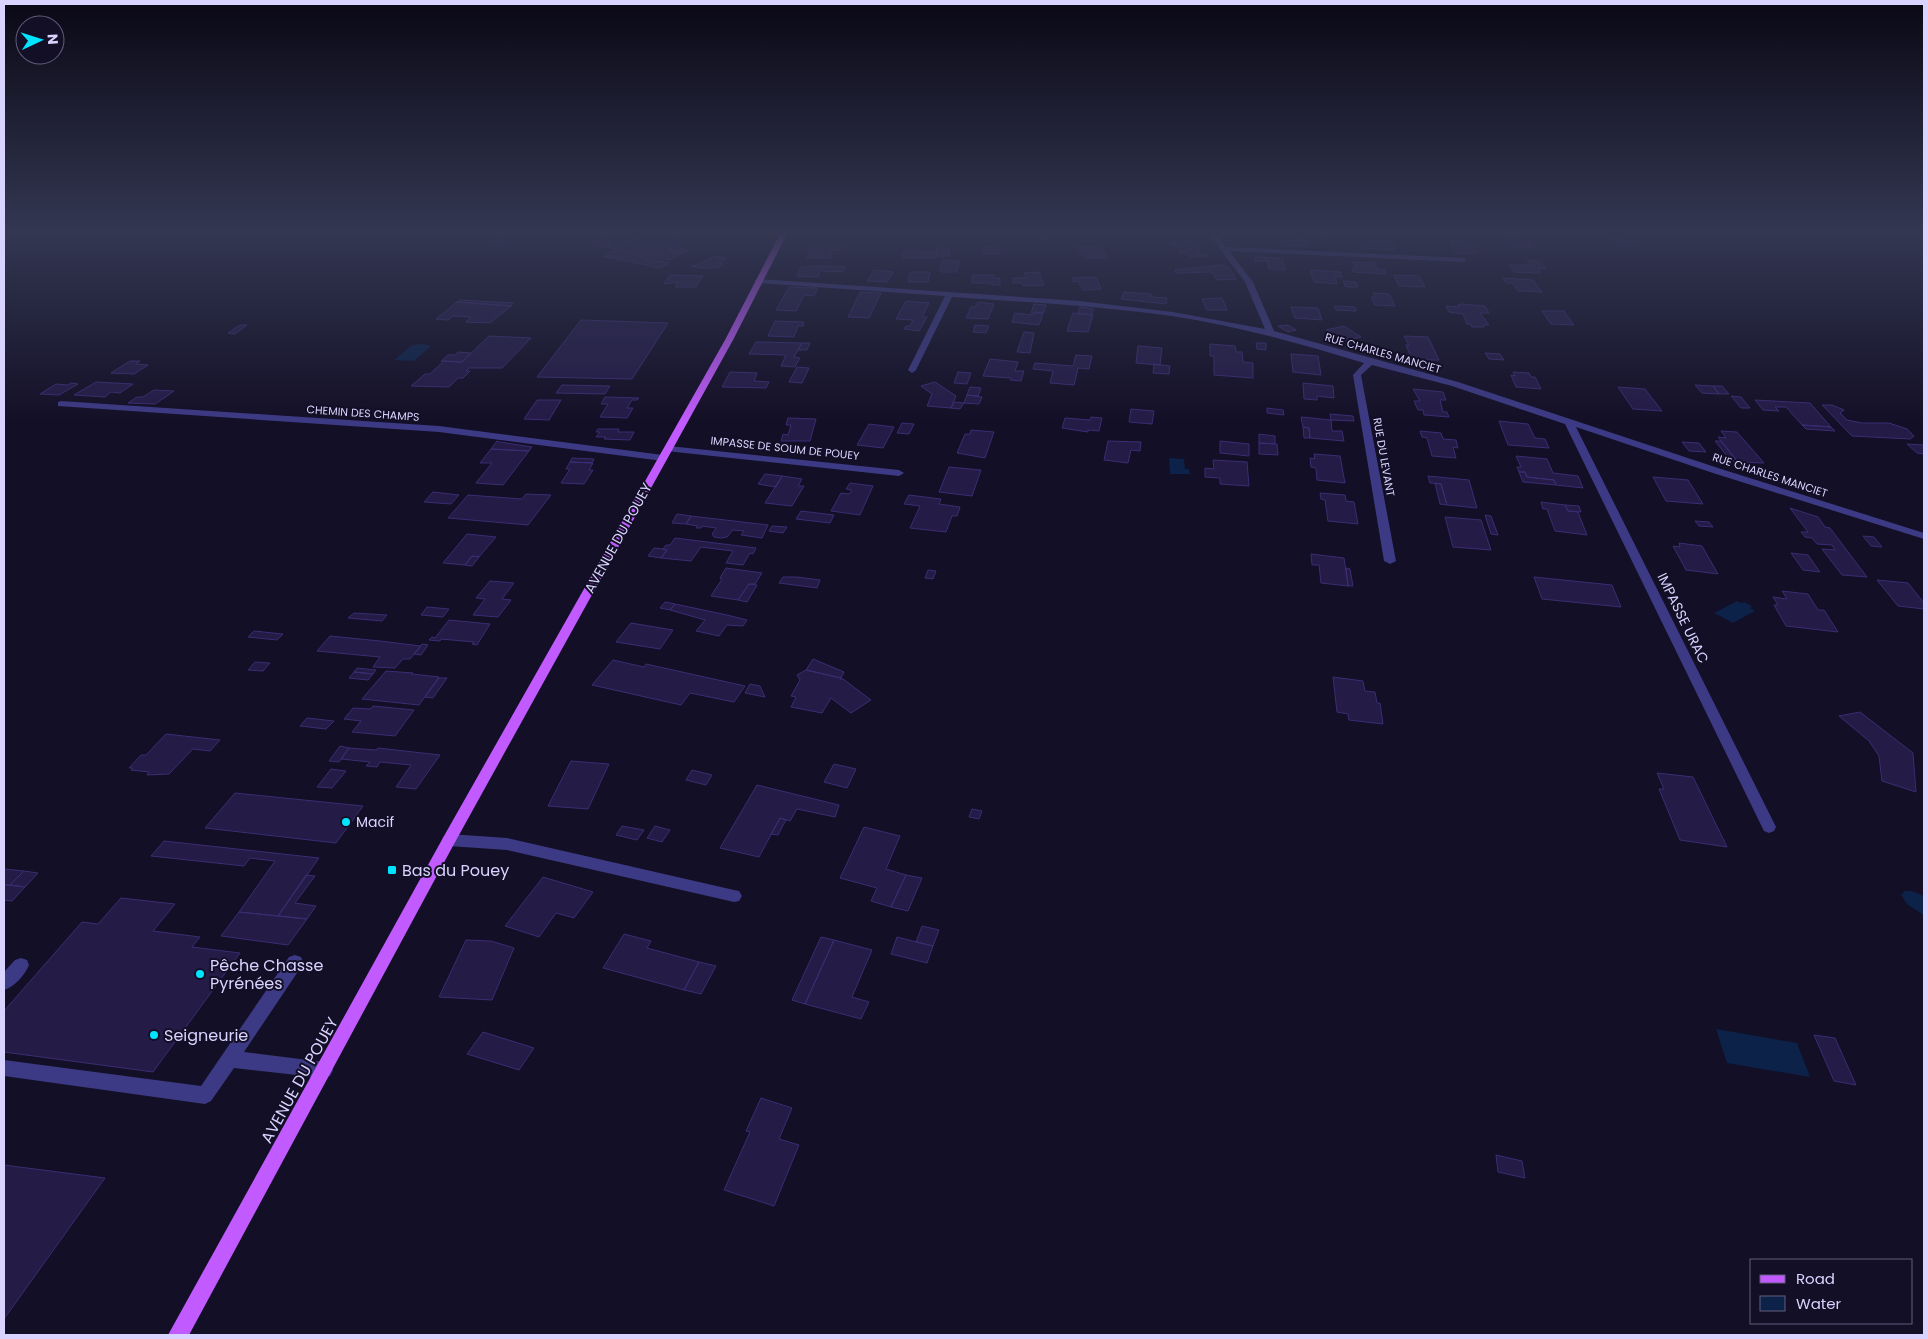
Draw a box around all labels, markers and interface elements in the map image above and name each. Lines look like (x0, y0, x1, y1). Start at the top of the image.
north arrow (15, 15, 65, 65)
text: N (43, 33, 63, 45)
street label: RUE CHARLES MANCIET (1323, 329, 1443, 377)
street label: CHEMIN DES CHAMPS (306, 401, 420, 425)
street label: RUE DU LEVANT (1369, 416, 1399, 498)
street label: IMPASSE DE SOUM DE POUEY (710, 432, 861, 464)
street label: RUE CHARLES MANCIET (1710, 449, 1830, 501)
street label: AVENUE DU POUEY (579, 479, 657, 597)
street label: IMPASSE URAC (1652, 569, 1714, 667)
place label: Macif (356, 812, 394, 832)
marker: Macif (340, 816, 352, 828)
place label: Bas du Pouey (402, 859, 509, 882)
marker: Bas du Pouey (386, 864, 398, 876)
place label: Pêche Chasse Pyrénées (210, 954, 323, 995)
marker: Pêche Chasse Pyrénées (194, 968, 206, 980)
street label: AVENUE DU POUEY (255, 1012, 344, 1147)
place label: Seigneurie (164, 1024, 248, 1047)
marker: Seigneurie (148, 1029, 160, 1041)
legend (1750, 1259, 1913, 1324)
text: Road (1796, 1268, 1835, 1289)
text: Water (1796, 1293, 1842, 1314)

